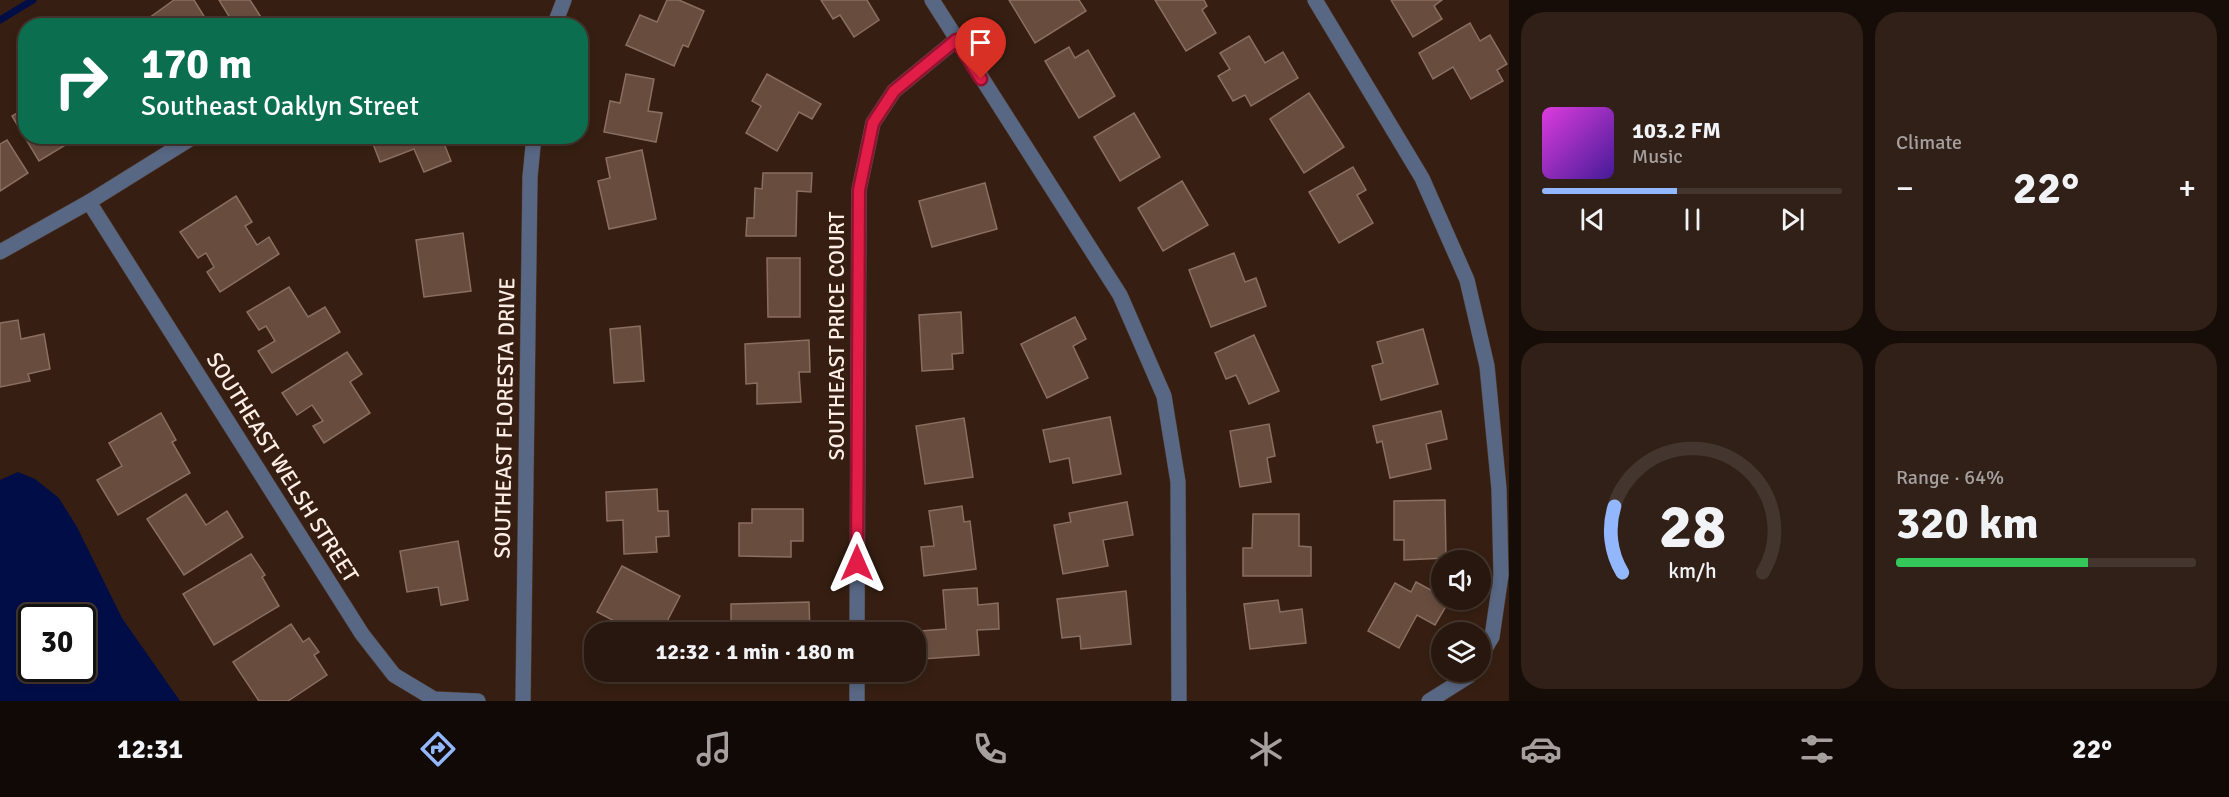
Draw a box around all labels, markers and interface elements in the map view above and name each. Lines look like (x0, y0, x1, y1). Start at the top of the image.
pin (955, 17, 1006, 79)
icon: arrive (964, 26, 997, 59)
text: 170 m (141, 39, 252, 90)
icon: right (42, 42, 120, 120)
text: Southeast Oaklyn Street (141, 90, 419, 123)
text: 103.2 FM (1632, 117, 1721, 144)
text: Climate (1896, 130, 1962, 155)
text: Music (1632, 144, 1683, 169)
text: 22° (2013, 161, 2079, 216)
text: − (1896, 168, 1914, 209)
text: + (2178, 168, 2196, 209)
icon: previous (1576, 203, 1609, 236)
icon: pause (1676, 203, 1709, 236)
icon: next (1776, 203, 1809, 236)
street label: SOUTHEAST PRICE COURT (823, 211, 850, 461)
street label: SOUTHEAST FLORESTA DRIVE (489, 277, 520, 559)
street label: SOUTHEAST WELSH STREET (201, 347, 365, 587)
text: Range · 64% (1896, 465, 2004, 490)
text: 28 (1658, 488, 1726, 565)
text: 320 km (1896, 496, 2039, 551)
position arrow (825, 531, 889, 595)
map controls (1431, 550, 1491, 682)
button: sound (1431, 550, 1491, 610)
text: km/h (1668, 558, 1716, 584)
speed limit sign: 30 (18, 604, 96, 682)
button: layers (1431, 622, 1491, 682)
text: 12:32 · 1 min · 180 m (655, 638, 855, 665)
icon: directions (417, 728, 459, 770)
icon: music (693, 728, 735, 770)
icon: phone (969, 728, 1011, 770)
icon: climate (1245, 728, 1287, 770)
icon: car (1520, 728, 1562, 770)
icon: filters (1796, 728, 1838, 770)
text: 12:31 (117, 733, 183, 766)
text: 22° (2072, 733, 2112, 766)

